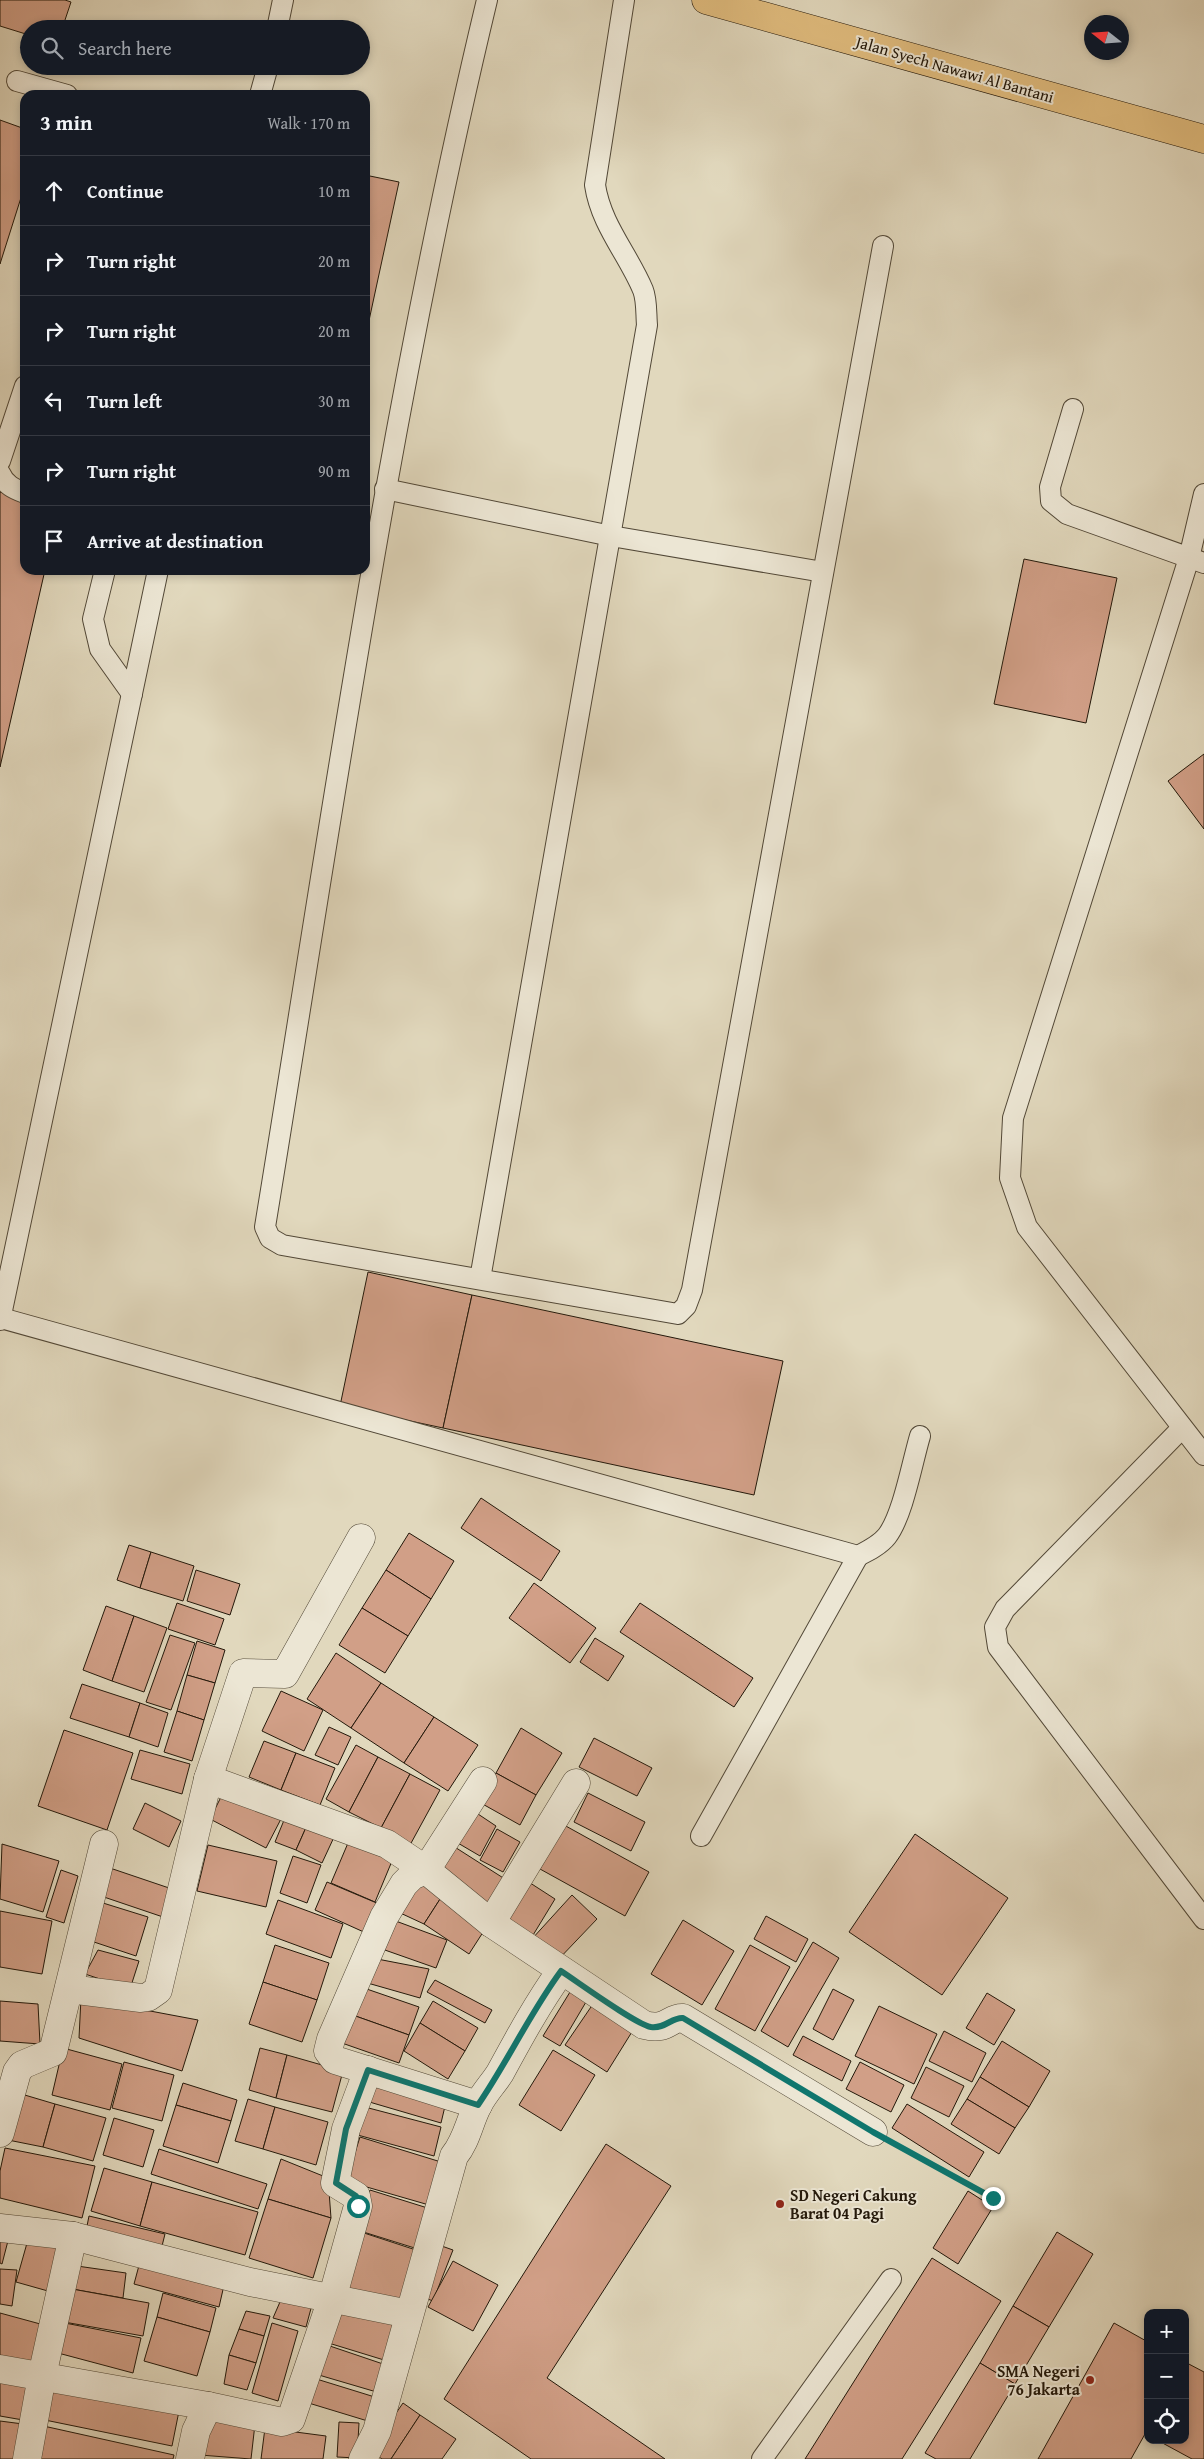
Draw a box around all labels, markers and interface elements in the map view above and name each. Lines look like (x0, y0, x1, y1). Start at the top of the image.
north arrow (1084, 15, 1129, 60)
search box (20, 20, 370, 75)
street label: Jalan Syech Nawawi Al Bantani (851, 29, 1057, 109)
icon: search (38, 34, 66, 62)
text: Search here (78, 34, 172, 62)
text: 3 min (40, 107, 92, 138)
text: Walk · 170 m (267, 111, 350, 135)
icon: ahead (40, 177, 68, 205)
text: Continue (87, 177, 164, 205)
text: 10 m (318, 179, 350, 203)
icon: right (40, 247, 68, 275)
text: Turn right (87, 247, 176, 275)
text: 20 m (318, 249, 350, 273)
icon: right (40, 317, 68, 345)
text: Turn right (87, 317, 176, 345)
text: 20 m (318, 319, 350, 343)
icon: left (40, 387, 68, 415)
text: Turn left (87, 387, 162, 415)
text: 30 m (318, 389, 350, 413)
icon: right (40, 457, 68, 485)
text: Turn right (87, 457, 176, 485)
text: 90 m (318, 459, 350, 483)
icon: arrive (40, 527, 68, 555)
text: Arrive at destination (87, 527, 263, 555)
place label: SD Negeri Cakung Barat 04 Pagi (790, 2183, 917, 2225)
route end (982, 2187, 1005, 2210)
route start (347, 2195, 370, 2218)
marker: SD Negeri Cakung Barat 04 Pagi (774, 2198, 786, 2210)
map controls (1144, 2309, 1189, 2444)
button: + (1144, 2309, 1189, 2354)
button: − (1144, 2354, 1189, 2399)
place label: SMA Negeri 76 Jakarta (997, 2359, 1081, 2401)
marker: SMA Negeri 76 Jakarta (1084, 2374, 1096, 2386)
button: locate (1144, 2399, 1189, 2444)

